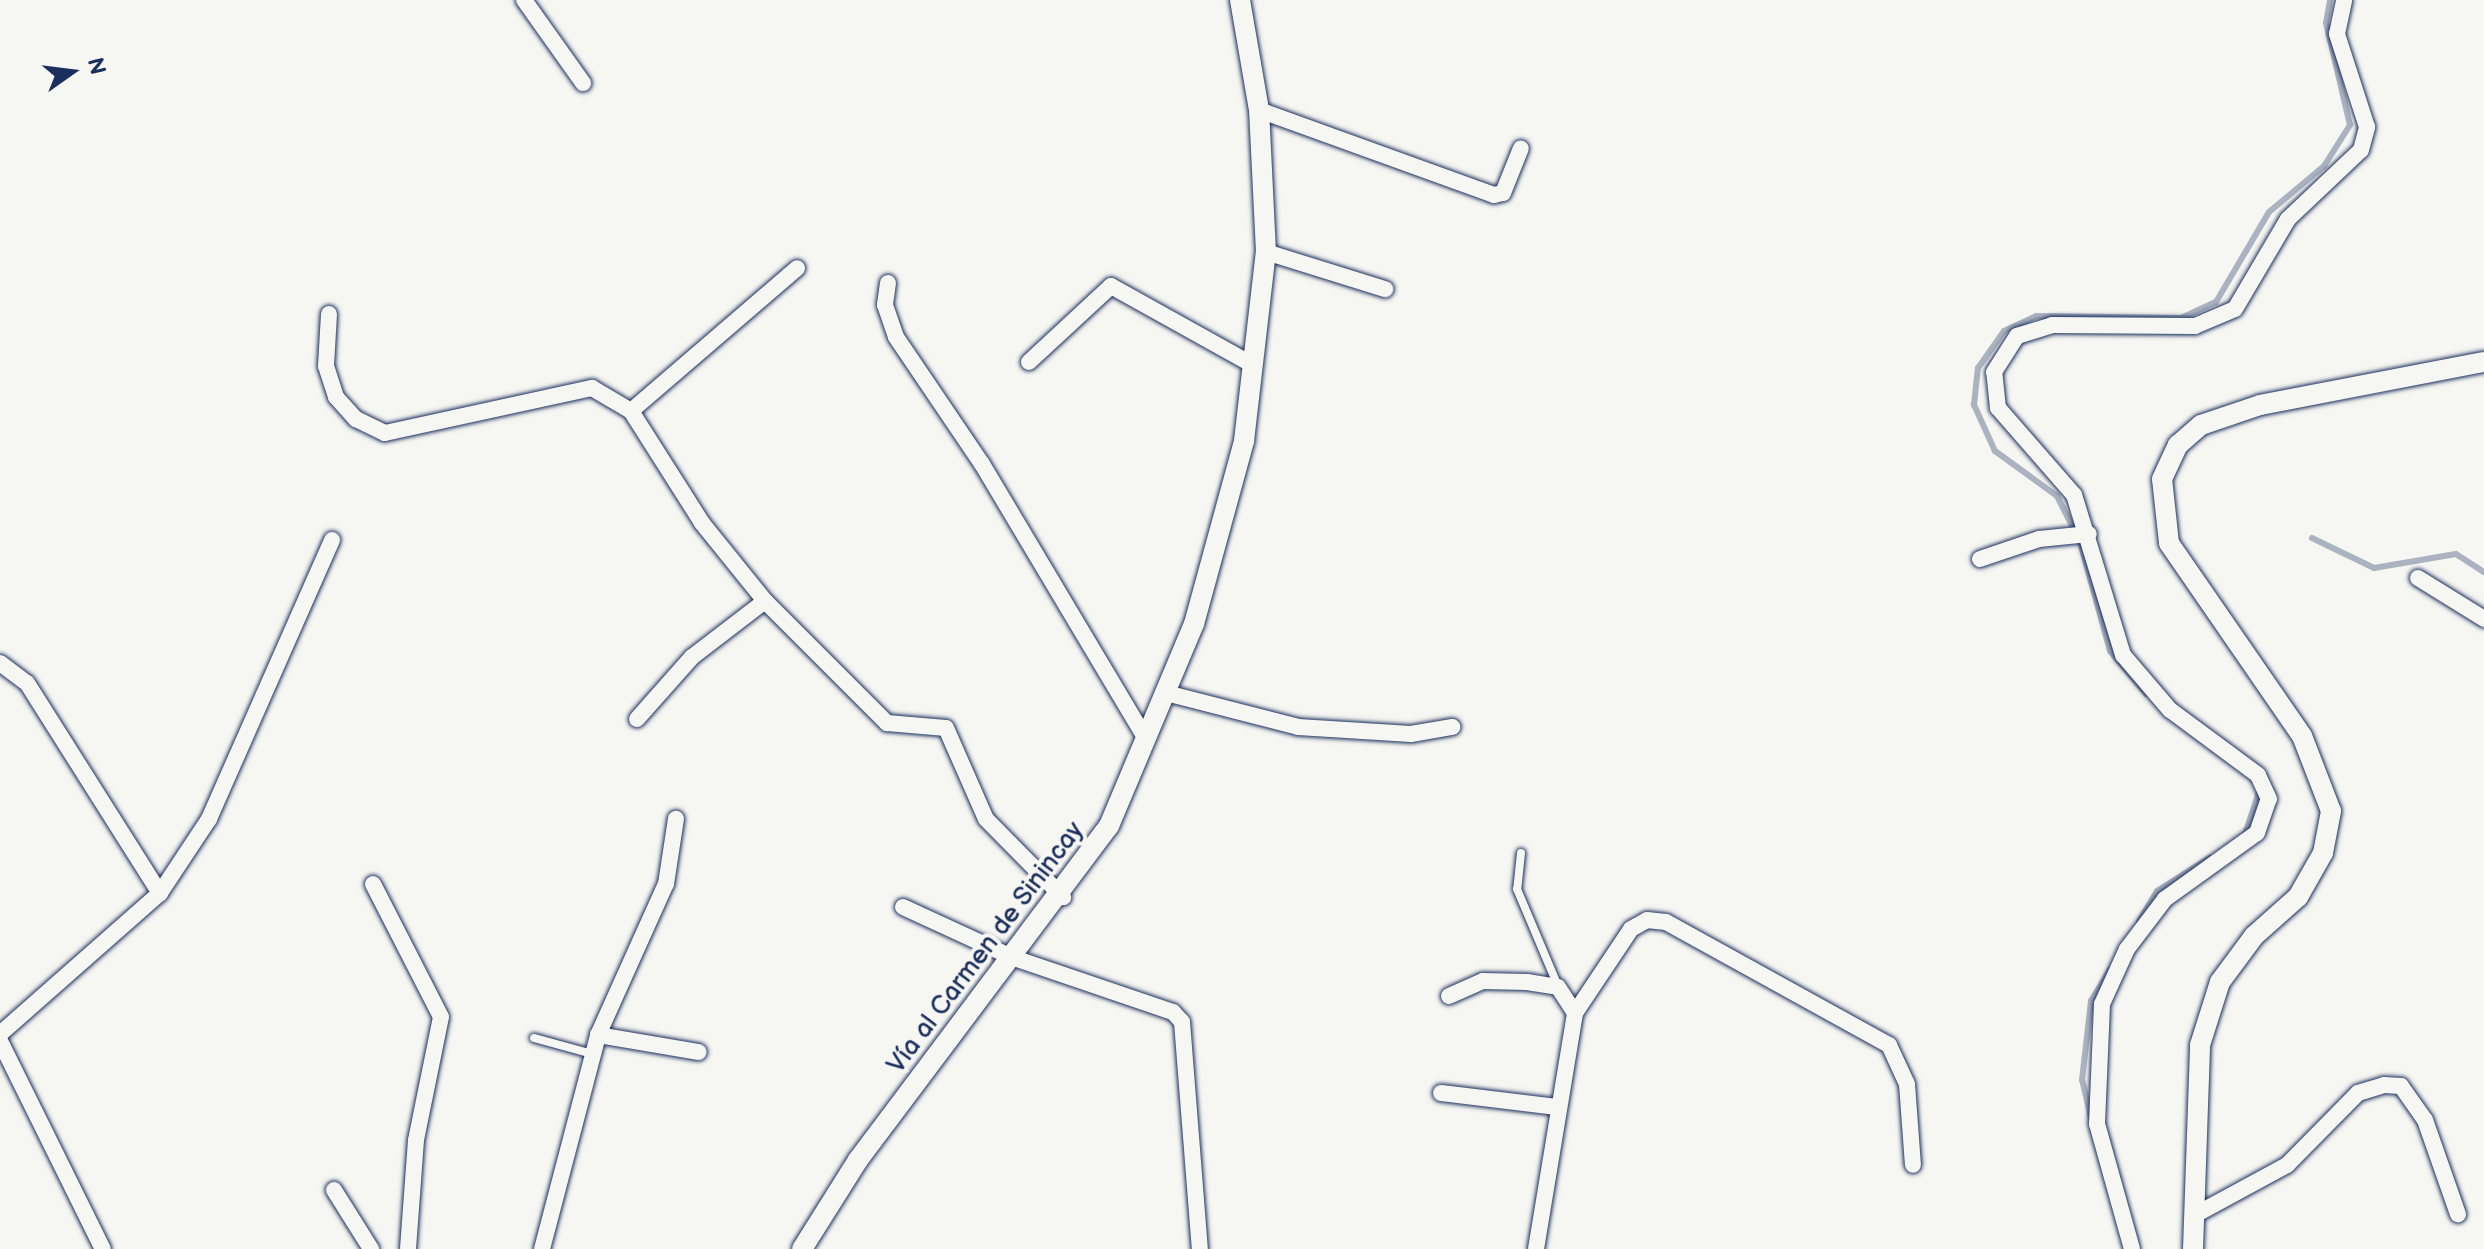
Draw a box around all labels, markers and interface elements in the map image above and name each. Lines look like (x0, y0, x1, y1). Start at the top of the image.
north arrow (32, 32, 112, 112)
text: N (81, 55, 111, 77)
street label: Vía al Carmen de Sinincay (881, 816, 1091, 1080)

